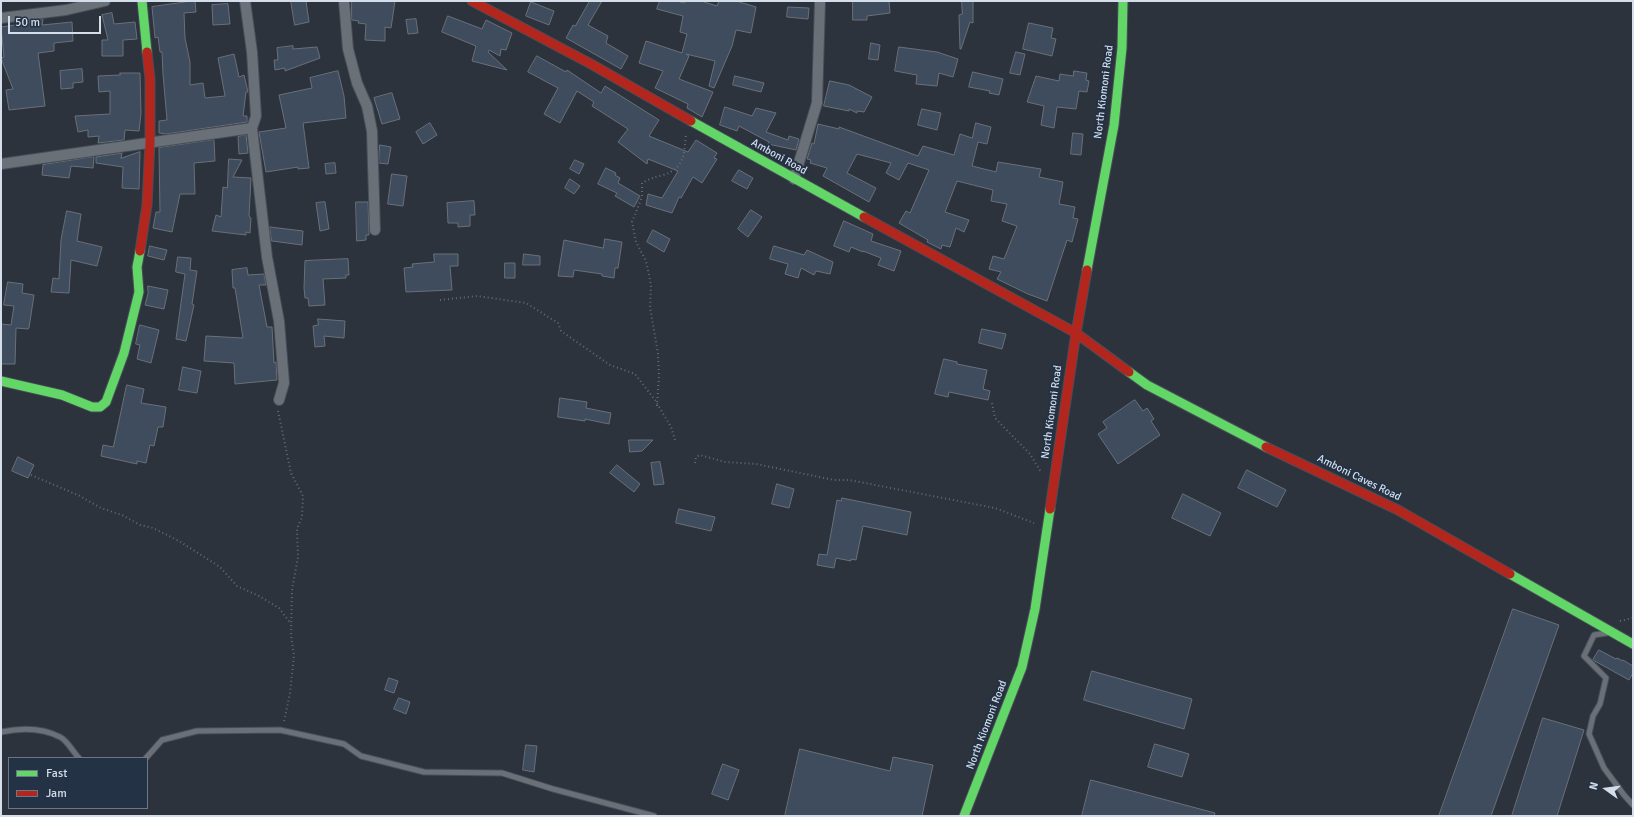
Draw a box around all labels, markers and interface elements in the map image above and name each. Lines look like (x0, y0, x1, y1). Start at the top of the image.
scale bar (10, 8, 103, 34)
text: 50 m (15, 15, 40, 30)
street label: North Kiomoni Road (1092, 44, 1116, 140)
street label: Amboni Road (749, 136, 809, 178)
street label: North Kiomoni Road (1039, 364, 1065, 460)
street label: Amboni Caves Road (1315, 452, 1403, 504)
street label: North Kiomoni Road (964, 679, 1010, 771)
legend (8, 757, 148, 809)
text: Fast (46, 766, 67, 781)
north arrow (1586, 769, 1626, 809)
text: N (1587, 781, 1601, 791)
text: Jam (46, 786, 67, 801)

